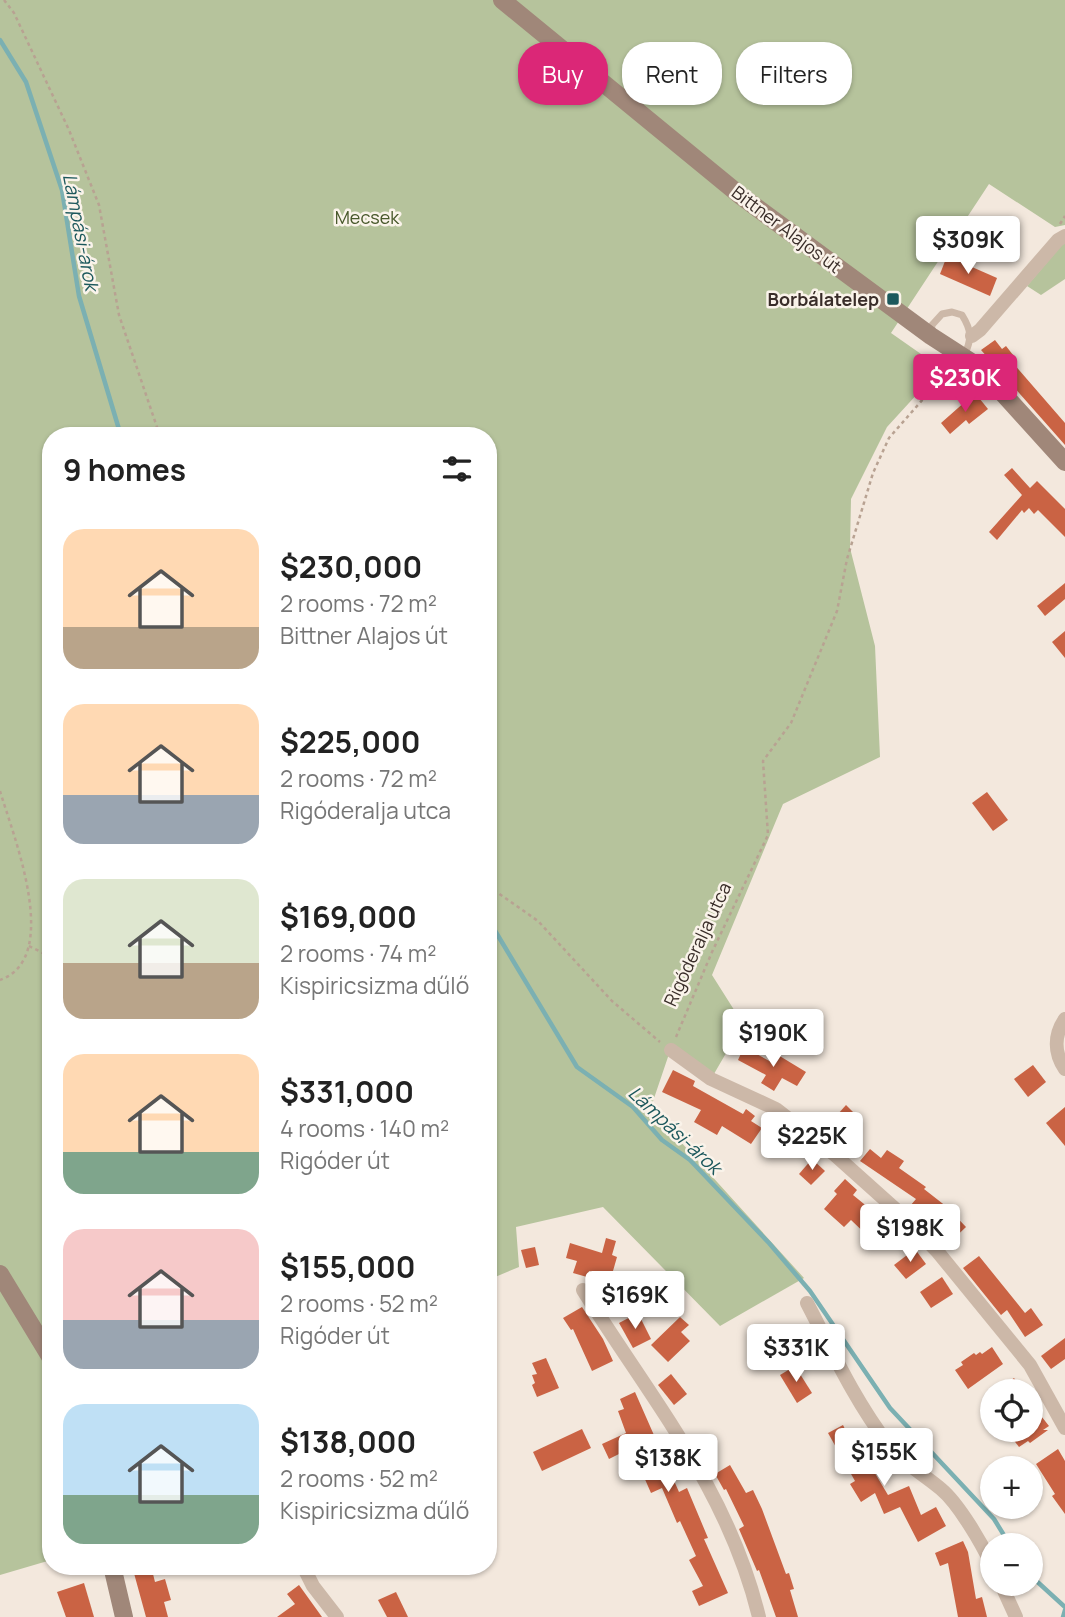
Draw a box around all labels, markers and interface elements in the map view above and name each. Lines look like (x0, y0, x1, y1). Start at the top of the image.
chip: Buy (518, 42, 608, 105)
chip: Rent (622, 42, 722, 105)
chip: Filters (736, 42, 852, 105)
water label: Lámpási-árok (57, 171, 106, 295)
street label: Bittner Alajos út (727, 180, 847, 278)
park label: Mecsek (335, 205, 400, 229)
pin: $309K (919, 216, 1017, 276)
text: $309K (932, 223, 1004, 255)
place label: Borbálatelep (768, 287, 879, 311)
marker: Borbálatelep (885, 291, 901, 307)
pin: $230K (916, 354, 1014, 414)
text: $230K (929, 361, 1001, 393)
text: 9 homes (63, 449, 186, 490)
icon: filters (438, 450, 476, 488)
text: $230,000 (280, 546, 422, 587)
icon: home (119, 557, 203, 641)
text: 2 rooms · 72 m² (280, 587, 437, 619)
text: Bittner Alajos út (280, 619, 448, 651)
text: $225,000 (280, 721, 420, 762)
icon: home (119, 732, 203, 816)
text: 2 rooms · 72 m² (280, 762, 437, 794)
text: Rigóderalja utca (280, 794, 451, 826)
street label: Rigóderalja utca (658, 878, 736, 1010)
text: $169,000 (280, 896, 417, 937)
icon: home (119, 907, 203, 991)
text: 2 rooms · 74 m² (280, 937, 436, 969)
text: Kispiricsizma dűlő (280, 969, 469, 1001)
pin: $190K (724, 1010, 822, 1069)
text: $190K (739, 1016, 807, 1048)
text: $331,000 (280, 1071, 414, 1112)
water label: Lámpási-árok (623, 1080, 729, 1182)
icon: home (119, 1082, 203, 1166)
text: 4 rooms · 140 m² (280, 1112, 449, 1144)
pin: $225K (763, 1112, 861, 1172)
text: $225K (777, 1119, 847, 1151)
text: Rigóder út (280, 1144, 390, 1176)
pin: $198K (861, 1204, 959, 1264)
text: $198K (876, 1211, 944, 1243)
text: $155,000 (280, 1246, 415, 1287)
icon: home (119, 1257, 203, 1341)
pin: $169K (586, 1272, 684, 1331)
text: $169K (601, 1278, 669, 1310)
text: 2 rooms · 52 m² (280, 1287, 438, 1319)
text: Rigóder út (280, 1319, 390, 1351)
pin: $331K (747, 1324, 845, 1384)
text: $331K (763, 1331, 829, 1363)
map controls (980, 1379, 1043, 1596)
button: locate (980, 1379, 1043, 1442)
text: $138,000 (280, 1421, 416, 1462)
pin: $155K (835, 1428, 933, 1488)
icon: home (119, 1432, 203, 1516)
pin: $138K (619, 1434, 717, 1494)
text: $155K (851, 1435, 917, 1467)
text: $138K (635, 1441, 701, 1473)
button: + (980, 1456, 1043, 1519)
text: 2 rooms · 52 m² (280, 1462, 438, 1494)
text: Kispiricsizma dűlő (280, 1494, 469, 1526)
button: − (980, 1533, 1043, 1596)

